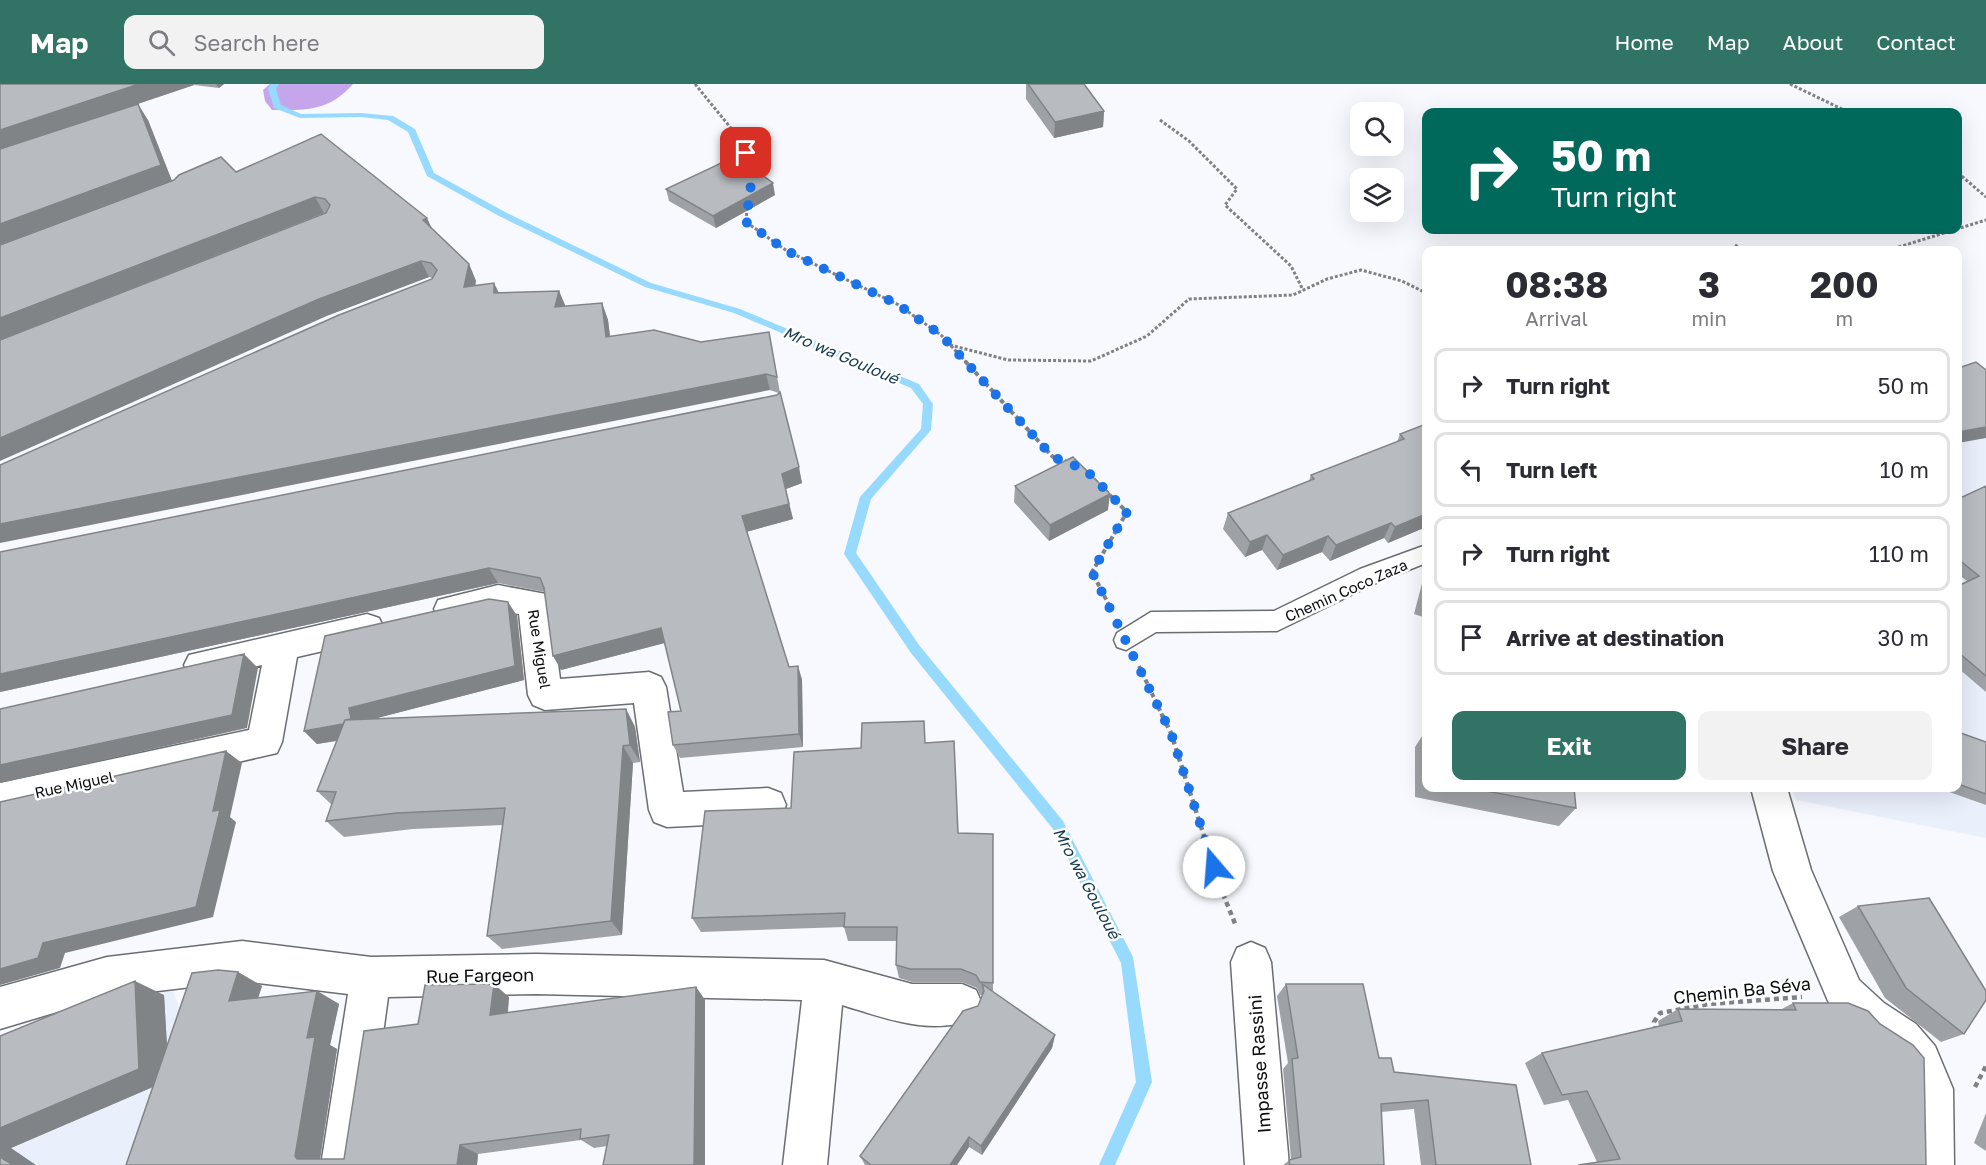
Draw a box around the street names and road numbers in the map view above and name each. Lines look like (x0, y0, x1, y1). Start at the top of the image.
street label: Chemin Coco Zaza (1282, 555, 1410, 625)
street label: Rue Miguel (525, 608, 555, 690)
street label: Rue Miguel (33, 767, 115, 801)
street label: Rue Fargeon (426, 963, 534, 987)
street label: Chemin Ba Séva (1672, 972, 1812, 1008)
street label: Impasse Rassini (1243, 994, 1275, 1134)

